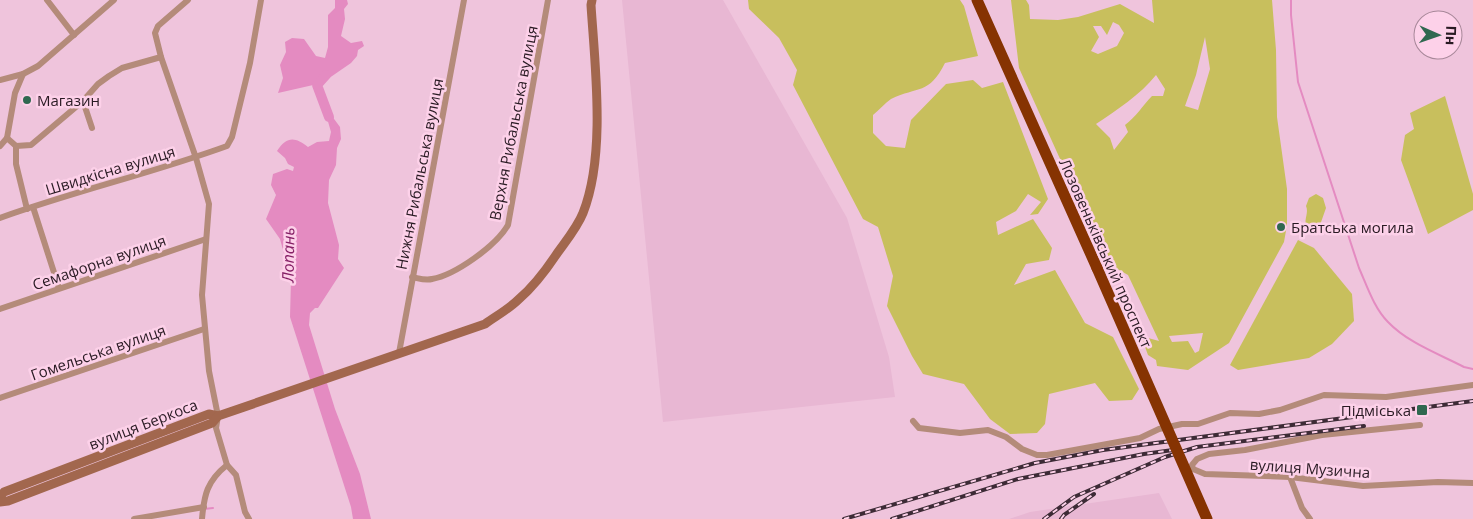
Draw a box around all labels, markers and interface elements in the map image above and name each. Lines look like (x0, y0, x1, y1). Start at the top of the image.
north arrow (1413, 10, 1463, 60)
street label: Верхня Рибальська вулиця (484, 24, 542, 222)
text: Пн (1442, 25, 1461, 46)
street label: Нижня Рибальська вулиця (391, 77, 447, 271)
place label: Магазин (37, 90, 100, 110)
marker: Магазин (21, 94, 33, 106)
street label: Швидкісна вулиця (43, 141, 177, 199)
street label: Лозовеньківський проспект (1055, 155, 1157, 351)
place label: Братська могила (1291, 217, 1414, 237)
marker: Братська могила (1275, 221, 1287, 233)
water label: Лопань (276, 227, 299, 284)
street label: Семафорна вулиця (30, 230, 168, 294)
street label: Гомельська вулиця (28, 319, 168, 385)
street label: вулиця Беркоса (86, 394, 200, 454)
place label: Підміська (1341, 400, 1411, 420)
marker: Підміська (1415, 403, 1429, 417)
street label: вулиця Музична (1249, 454, 1371, 482)

